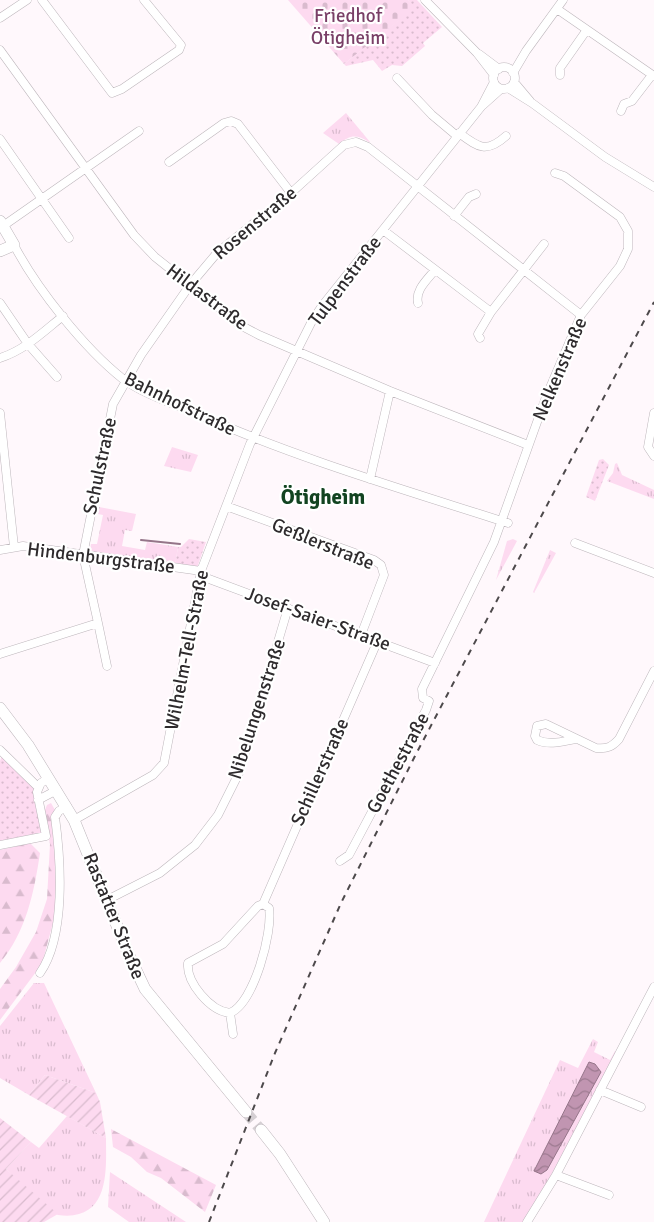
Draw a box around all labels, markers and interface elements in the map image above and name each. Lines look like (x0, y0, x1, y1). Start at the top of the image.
park label: Friedhof Ötigheim (311, 4, 385, 50)
street label: Rosenstraße (208, 181, 302, 265)
street label: Tulpenstraße (303, 231, 387, 331)
street label: Hildastraße (161, 259, 253, 335)
street label: Nelkenstraße (527, 314, 593, 424)
street label: Bahnhofstraße (120, 367, 240, 441)
street label: Schulstraße (78, 415, 122, 517)
district label: Ötigheim (281, 484, 365, 510)
street label: Geßlerstraße (268, 513, 378, 575)
street label: Hindenburgstraße (26, 537, 176, 579)
street label: Wilhelm-Tell-Straße (160, 568, 214, 732)
street label: Josef-Saier-Straße (242, 582, 394, 656)
street label: Nibelungenstraße (223, 636, 291, 782)
street label: Goethestraße (361, 708, 435, 818)
street label: Schillerstraße (286, 715, 354, 829)
street label: Rastatter Straße (78, 849, 150, 983)

